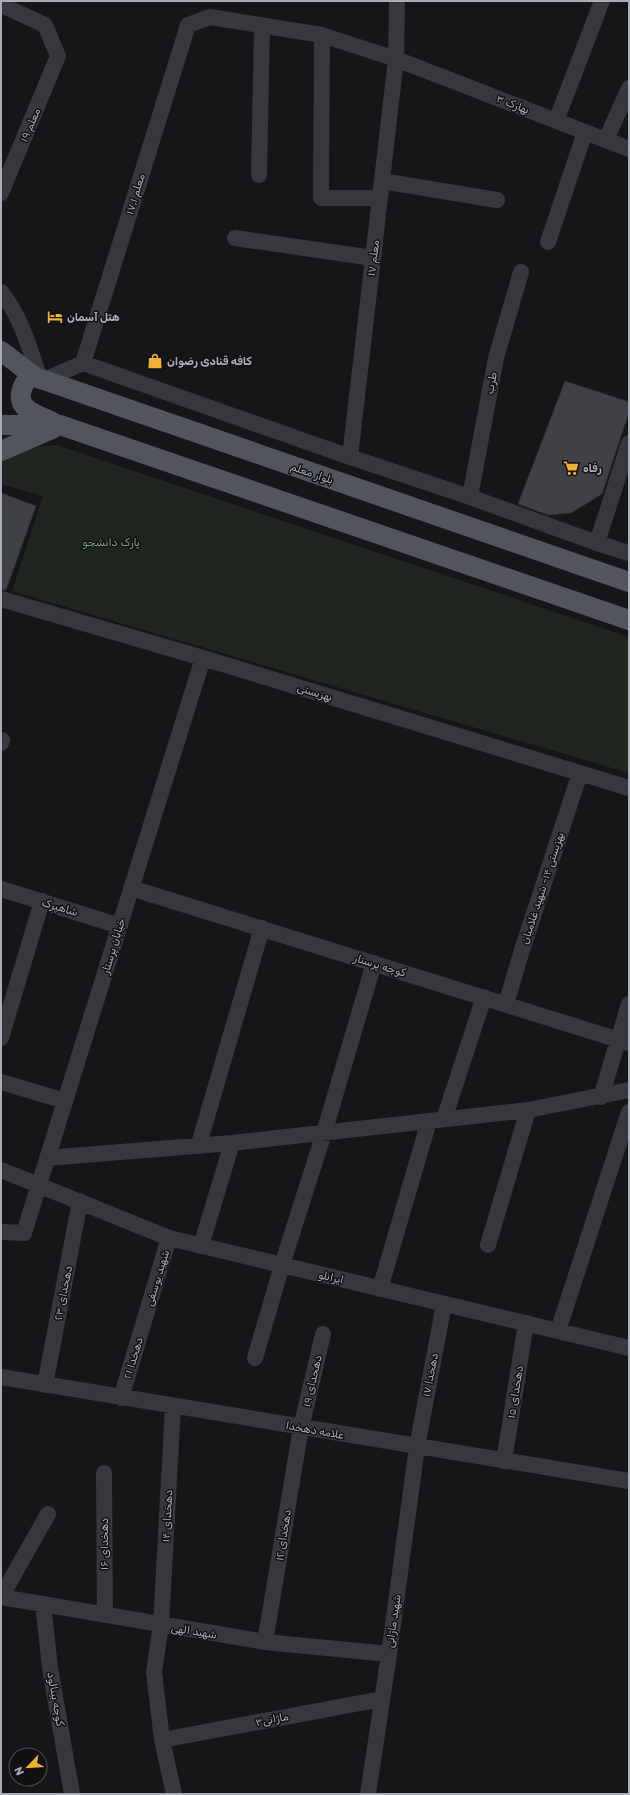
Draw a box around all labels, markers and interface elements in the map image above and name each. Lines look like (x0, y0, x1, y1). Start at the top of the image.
street label: بهارک ۳ (494, 92, 531, 117)
street label: معلم ۱۹ (18, 106, 44, 145)
street label: معلم ۱۷٫۱ (123, 172, 149, 216)
street label: معلم ۱۷ (365, 239, 383, 277)
hotel icon: هتل آسمان (46, 308, 64, 326)
place label: هتل آسمان (67, 311, 120, 324)
shop icon: کافه قنادی رضوان (146, 352, 164, 370)
place label: کافه قنادی رضوان (167, 355, 252, 368)
street label: طرب (483, 371, 500, 395)
supermarket icon: رفاه (562, 459, 580, 477)
street label: بلوار معلم (288, 460, 335, 488)
place label: رفاه (583, 462, 602, 475)
park label: پارک دانشجو (82, 536, 140, 550)
street label: بهزیستی (296, 681, 334, 704)
street label: بهزیستی ۱۴- شهید غلامیان (518, 830, 567, 946)
street label: شاهپرک (40, 896, 80, 920)
street label: خیابان پرستار (99, 916, 129, 977)
street label: کوچه پرستار (351, 951, 407, 980)
street label: شهید یوسفی (143, 1248, 173, 1308)
street label: دهخدای ۲۳ (52, 1265, 75, 1322)
street label: ایرانلو (317, 1268, 345, 1288)
street label: دهخدا ۲۱ (121, 1336, 146, 1381)
street label: دهخدا ۱۷ (420, 1352, 441, 1398)
street label: دهخدای ۱۹ (300, 1354, 325, 1408)
street label: دهخدای ۱۵ (505, 1365, 526, 1419)
street label: علامه دهخدا (285, 1419, 345, 1442)
street label: دهخدای ۱۴ (160, 1489, 175, 1543)
street label: دهخدای ۱۲ (273, 1508, 294, 1562)
street label: دهخدای ۱۶ (98, 1518, 111, 1570)
street label: شهید ماژانی (383, 1594, 404, 1649)
street label: شهید الهی (170, 1621, 218, 1642)
street label: کوچه بینالود (43, 1671, 67, 1727)
street label: ماژانی۳ (254, 1710, 290, 1729)
north arrow (8, 1747, 48, 1787)
text: N (12, 1765, 27, 1777)

